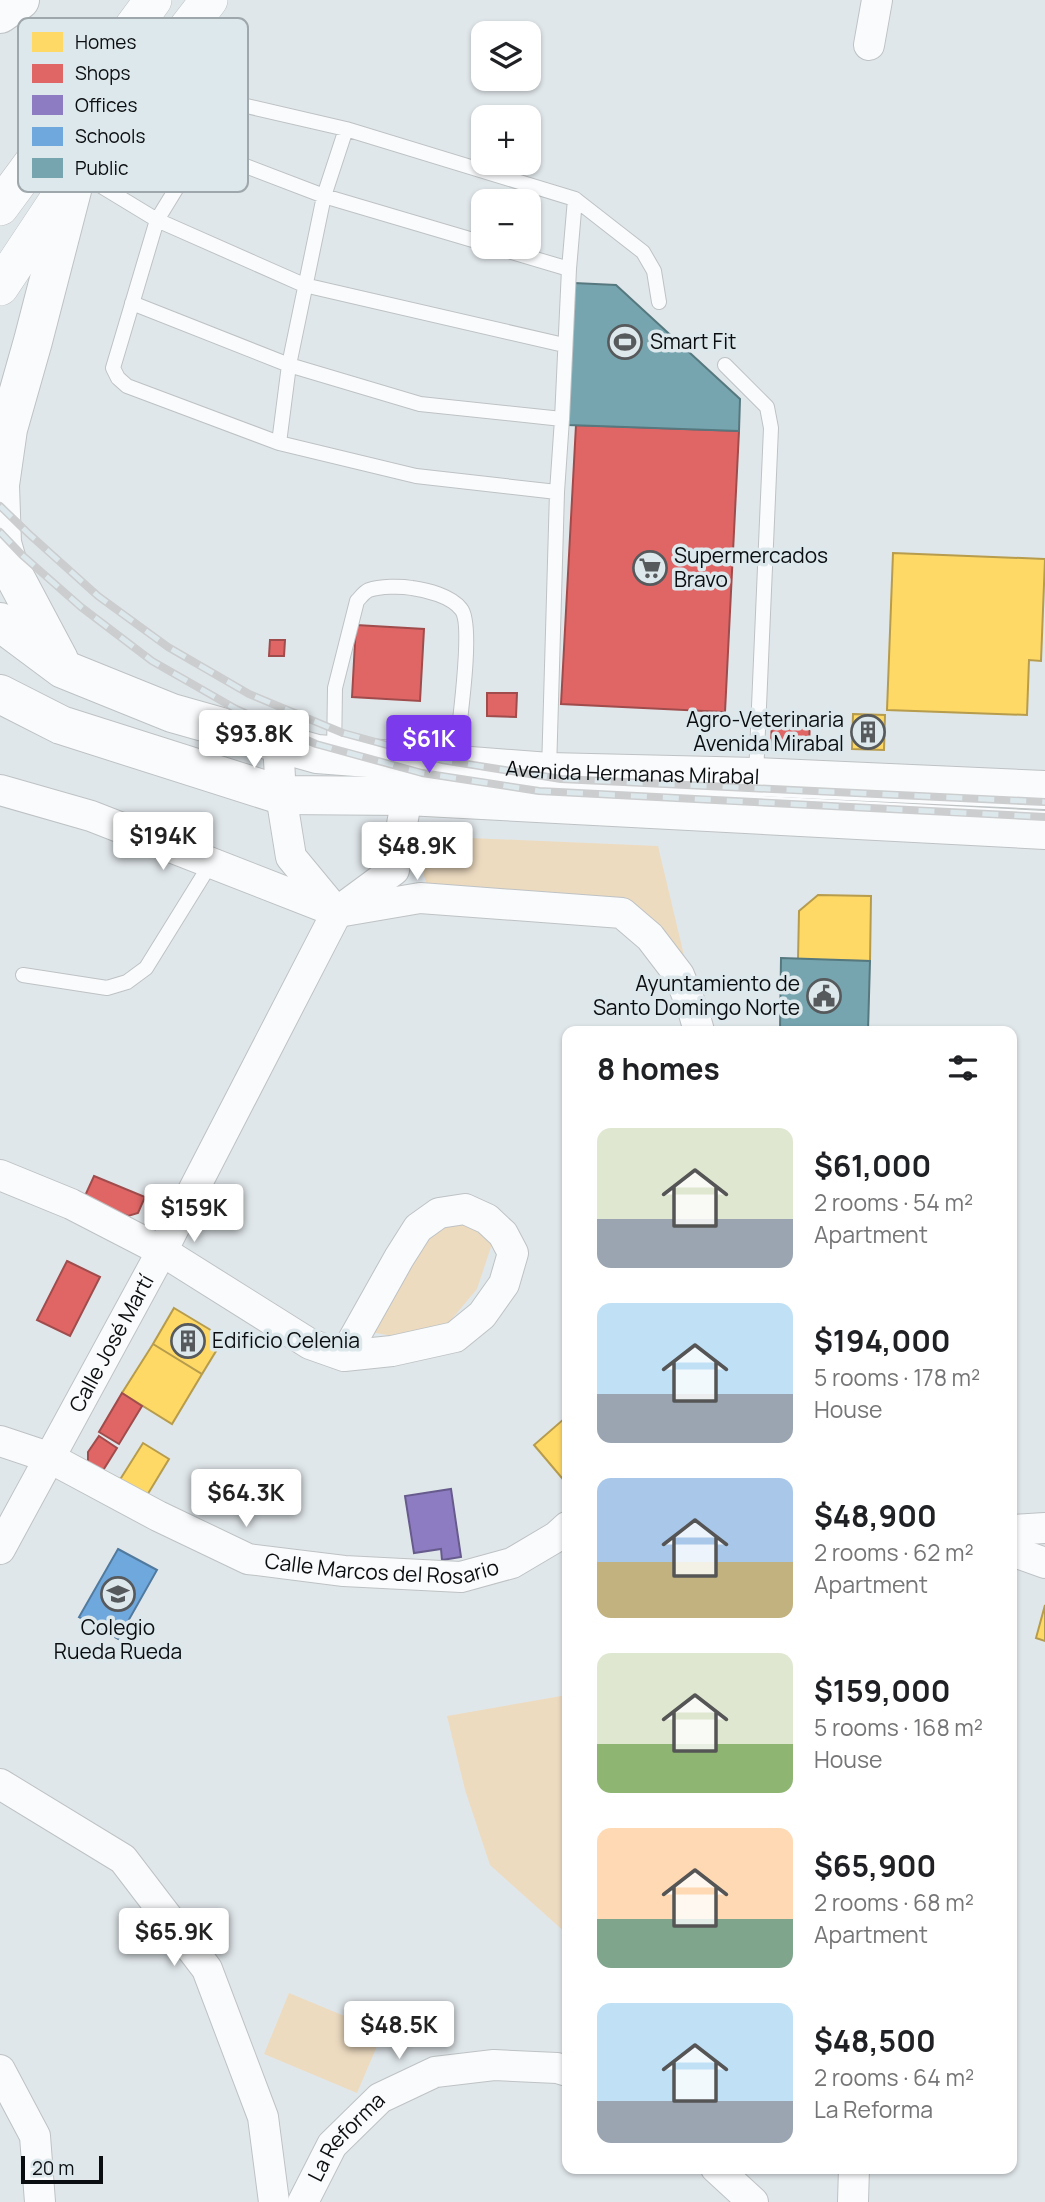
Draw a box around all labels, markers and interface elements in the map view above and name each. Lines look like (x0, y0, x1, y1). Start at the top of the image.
legend (18, 18, 248, 192)
map controls (471, 21, 541, 259)
button: layers (471, 21, 541, 91)
text: Homes (75, 29, 136, 55)
text: Shops (75, 60, 130, 86)
text: Offices (75, 92, 137, 118)
button: + (471, 105, 541, 175)
text: Schools (75, 123, 145, 149)
text: Public (75, 155, 128, 181)
button: − (471, 189, 541, 259)
sports icon: Smart Fit (606, 323, 644, 361)
place label: Smart Fit (650, 327, 737, 355)
place label: Supermercados Bravo (674, 541, 828, 593)
supermarket icon: Supermercados Bravo (631, 549, 669, 587)
place label: Agro-Veterinaria Avenida Mirabal (686, 705, 844, 757)
pin: $93.8K (197, 710, 311, 770)
building icon: Agro-Veterinaria Avenida Mirabal (849, 713, 887, 751)
pin: $61K (388, 716, 470, 775)
text: $93.8K (215, 717, 293, 749)
text: $61K (402, 722, 456, 754)
street label: Avenida Hermanas Mirabal (505, 754, 760, 790)
pin: $194K (114, 812, 212, 872)
text: $194K (129, 819, 197, 851)
pin: $48.9K (360, 822, 474, 882)
text: $48.9K (378, 829, 456, 861)
place label: Ayuntamiento de Santo Domingo Norte (593, 969, 800, 1021)
public building icon: Ayuntamiento de Santo Domingo Norte (805, 977, 843, 1015)
text: 8 homes (597, 1048, 720, 1089)
icon: filters (944, 1049, 982, 1087)
text: $61,000 (814, 1145, 931, 1186)
icon: home (653, 1156, 737, 1240)
pin: $159K (145, 1184, 243, 1244)
text: 2 rooms · 54 m² (814, 1186, 973, 1218)
text: $159K (160, 1191, 228, 1223)
text: Apartment (814, 1218, 928, 1250)
street label: Calle José Martí (62, 1269, 160, 1417)
text: $194,000 (814, 1320, 951, 1361)
building icon: Edificio Celenia (169, 1322, 207, 1360)
place label: Edificio Celenia (212, 1326, 360, 1354)
icon: home (653, 1331, 737, 1415)
text: 5 rooms · 178 m² (814, 1361, 980, 1393)
text: House (814, 1393, 883, 1425)
pin: $64.3K (189, 1470, 303, 1529)
text: $64.3K (207, 1476, 285, 1508)
text: $48,900 (814, 1495, 937, 1536)
icon: home (653, 1506, 737, 1590)
text: 2 rooms · 62 m² (814, 1536, 974, 1568)
street label: Calle Marcos del Rosario (263, 1546, 502, 1590)
text: Apartment (814, 1568, 928, 1600)
school or university icon: Colegio Rueda Rueda (99, 1575, 137, 1613)
place label: Colegio Rueda Rueda (54, 1613, 182, 1665)
text: $159,000 (814, 1670, 950, 1711)
icon: home (653, 1681, 737, 1765)
text: 5 rooms · 168 m² (814, 1711, 983, 1743)
text: House (814, 1743, 883, 1775)
text: $65,900 (814, 1845, 936, 1886)
icon: home (653, 1856, 737, 1940)
text: 2 rooms · 68 m² (814, 1886, 974, 1918)
pin: $65.9K (117, 1909, 231, 1968)
text: $65.9K (135, 1915, 213, 1947)
text: Apartment (814, 1918, 928, 1950)
pin: $48.5K (342, 2002, 456, 2061)
text: $48.5K (360, 2008, 438, 2040)
text: $48,500 (814, 2020, 936, 2061)
icon: home (653, 2031, 737, 2115)
text: 2 rooms · 64 m² (814, 2061, 974, 2093)
street label: La Reforma (301, 2086, 391, 2186)
text: La Reforma (814, 2093, 933, 2125)
scale bar (21, 2153, 103, 2185)
text: 20 m (32, 2155, 74, 2181)

